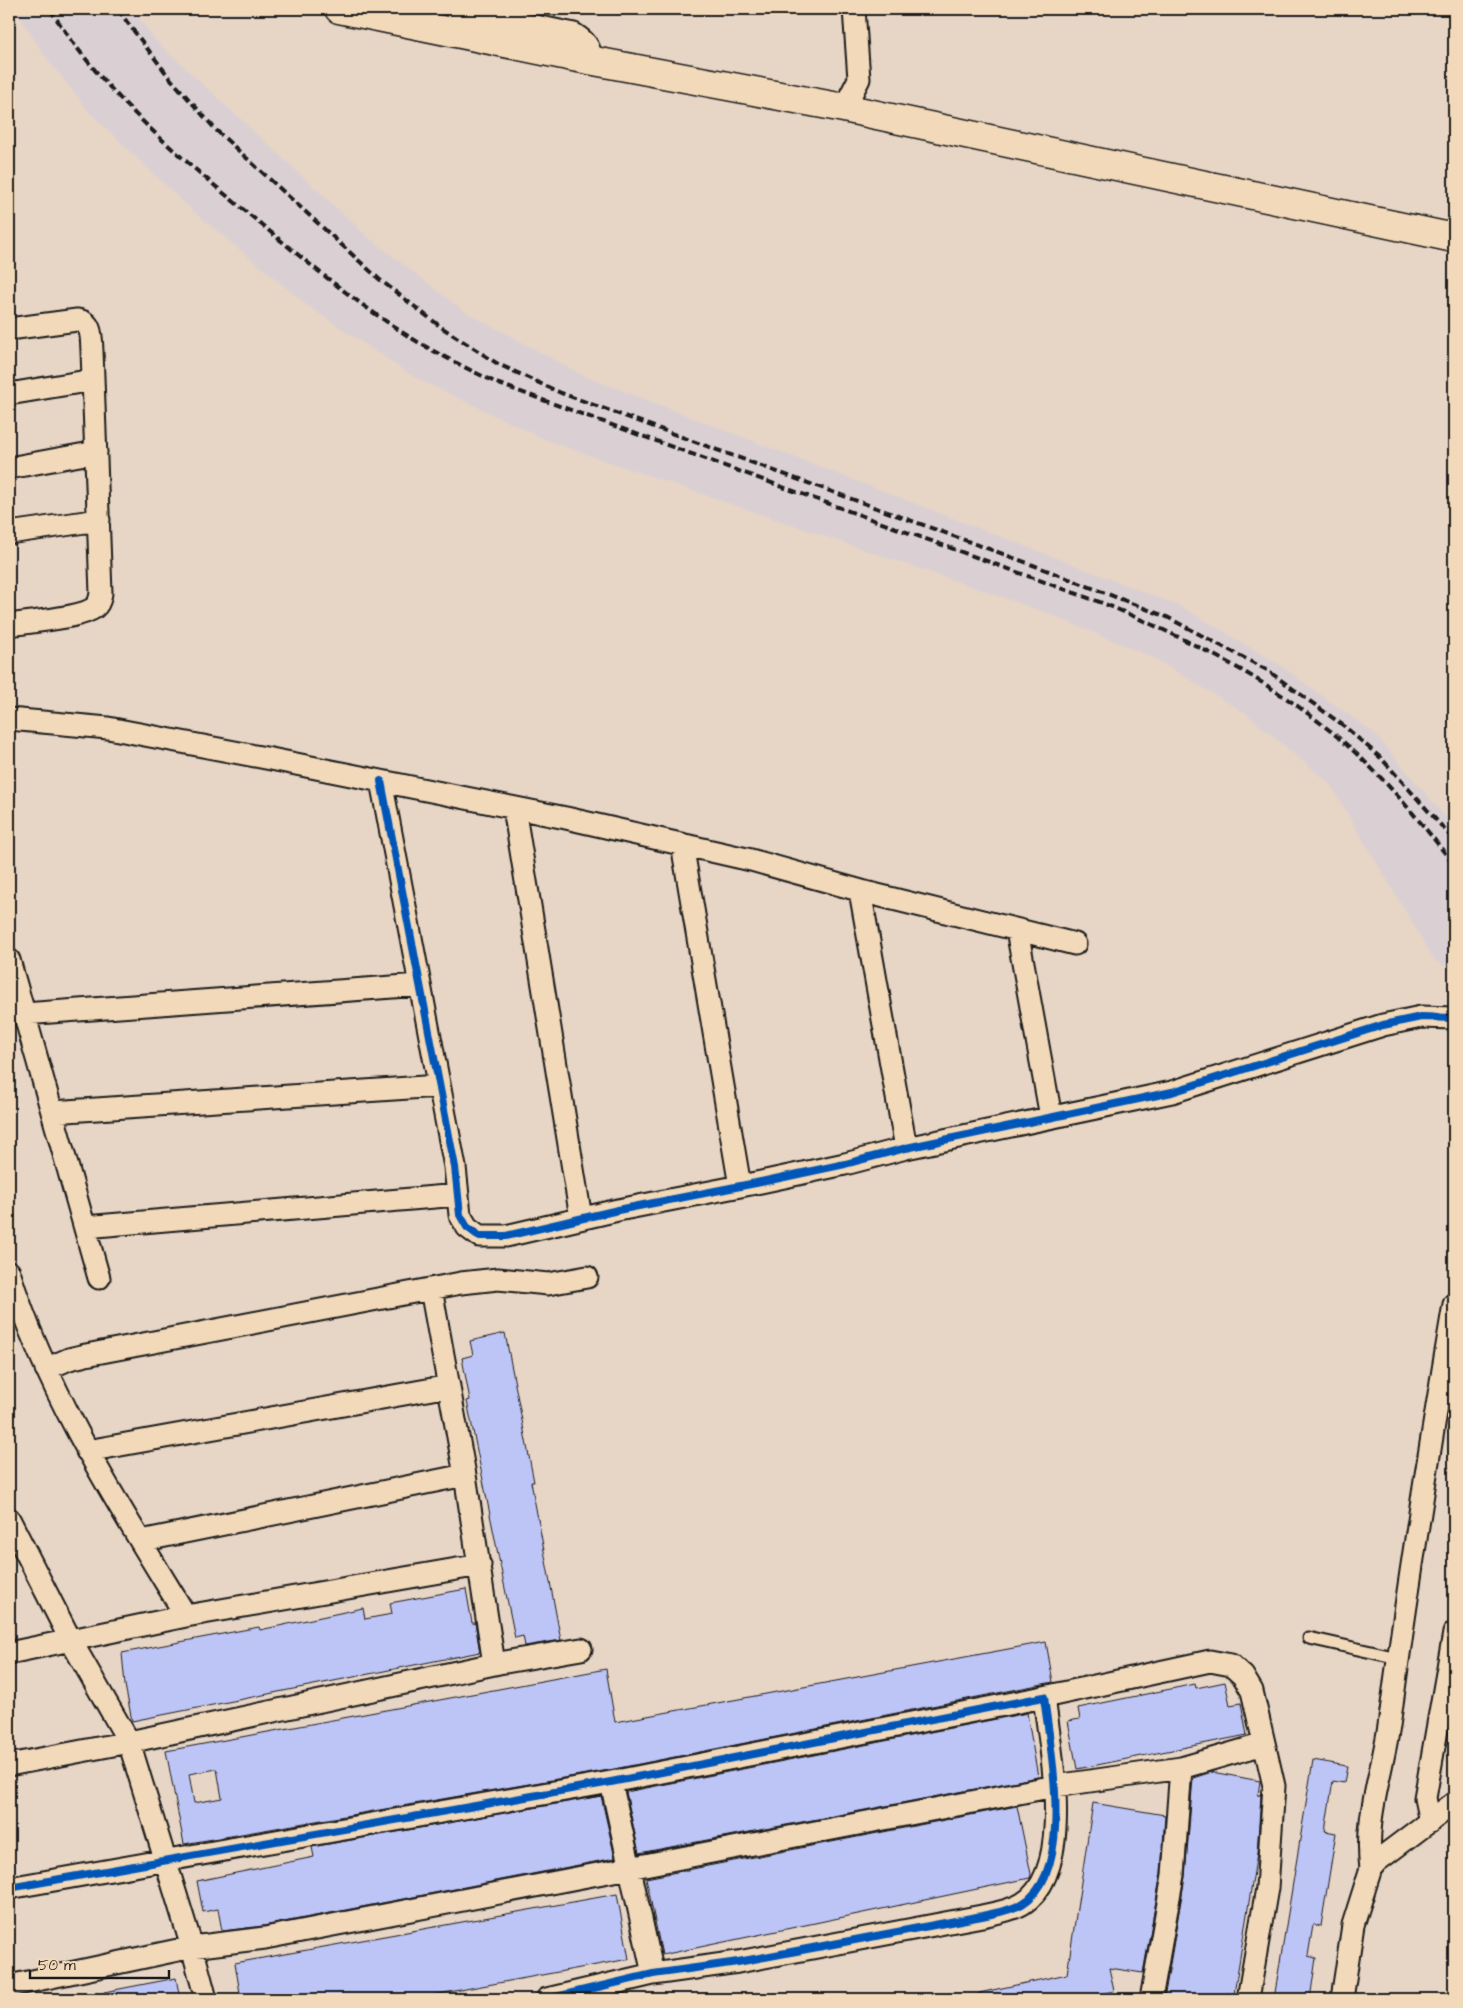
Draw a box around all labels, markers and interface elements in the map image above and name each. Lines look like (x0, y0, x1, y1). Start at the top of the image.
scale bar (30, 1948, 169, 1980)
text: 50 m (38, 1955, 76, 1976)

